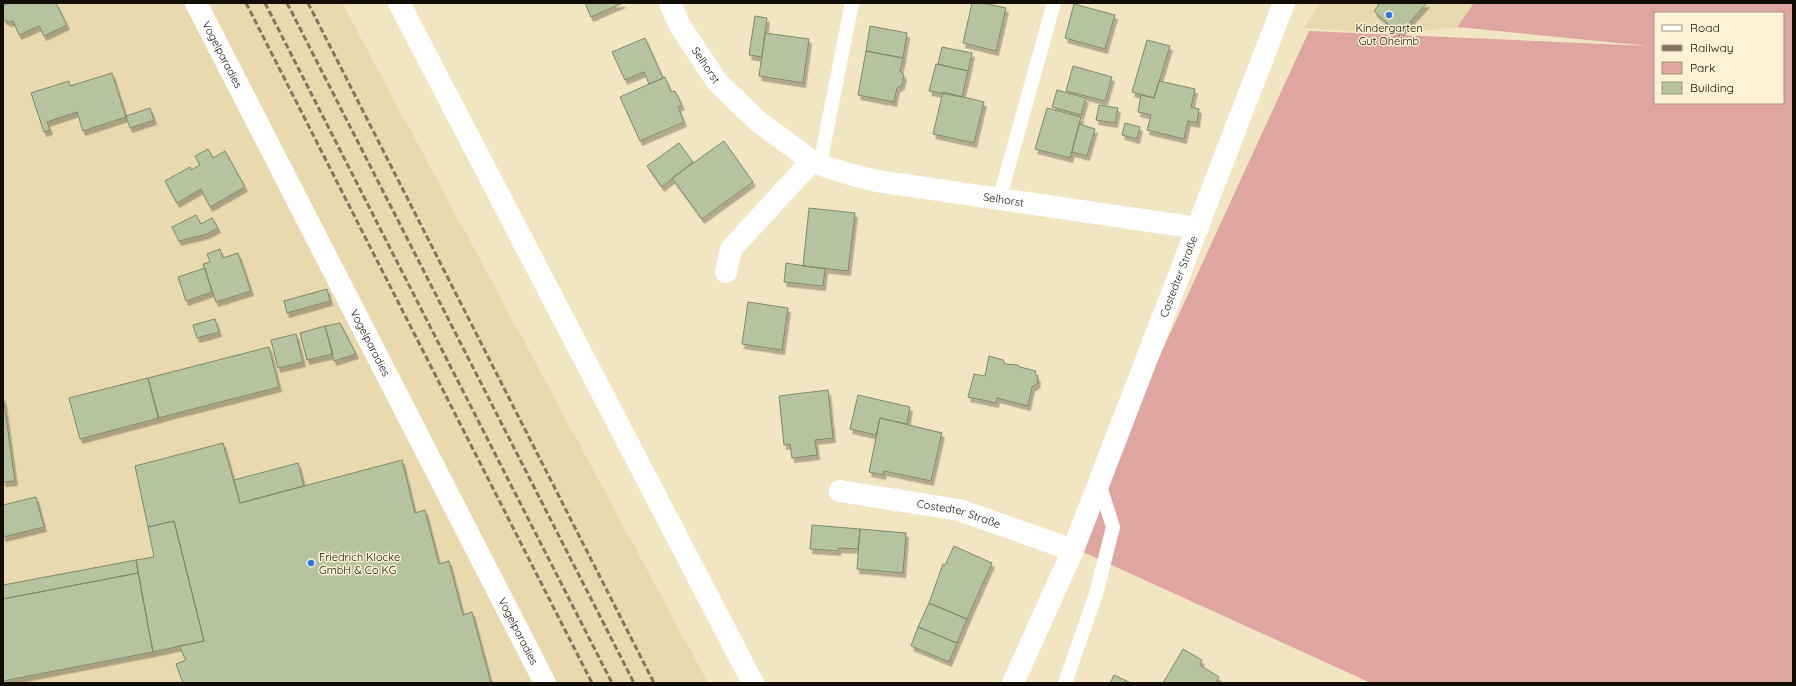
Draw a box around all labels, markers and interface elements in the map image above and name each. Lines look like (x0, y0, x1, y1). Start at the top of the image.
marker: Kindergarten Gut Oheimb (1384, 10, 1394, 20)
legend (1654, 12, 1784, 104)
street label: Vogelparadies (199, 19, 246, 91)
text: Road (1690, 20, 1720, 35)
place label: Kindergarten Gut Oheimb (1355, 21, 1423, 48)
text: Railway (1690, 40, 1734, 55)
street label: Selhorst (689, 44, 723, 86)
text: Park (1690, 60, 1715, 75)
text: Building (1690, 80, 1734, 95)
street label: Selhorst (982, 190, 1025, 209)
street label: Costedter Straße (1156, 234, 1201, 319)
street label: Vogelparadies (347, 307, 393, 379)
street label: Costedter Straße (916, 496, 1003, 531)
place label: Friedrich Klocke GmbH & Co KG (319, 550, 400, 577)
marker: Friedrich Klocke GmbH & Co KG (306, 558, 316, 568)
street label: Vogelparadies (495, 595, 541, 667)

